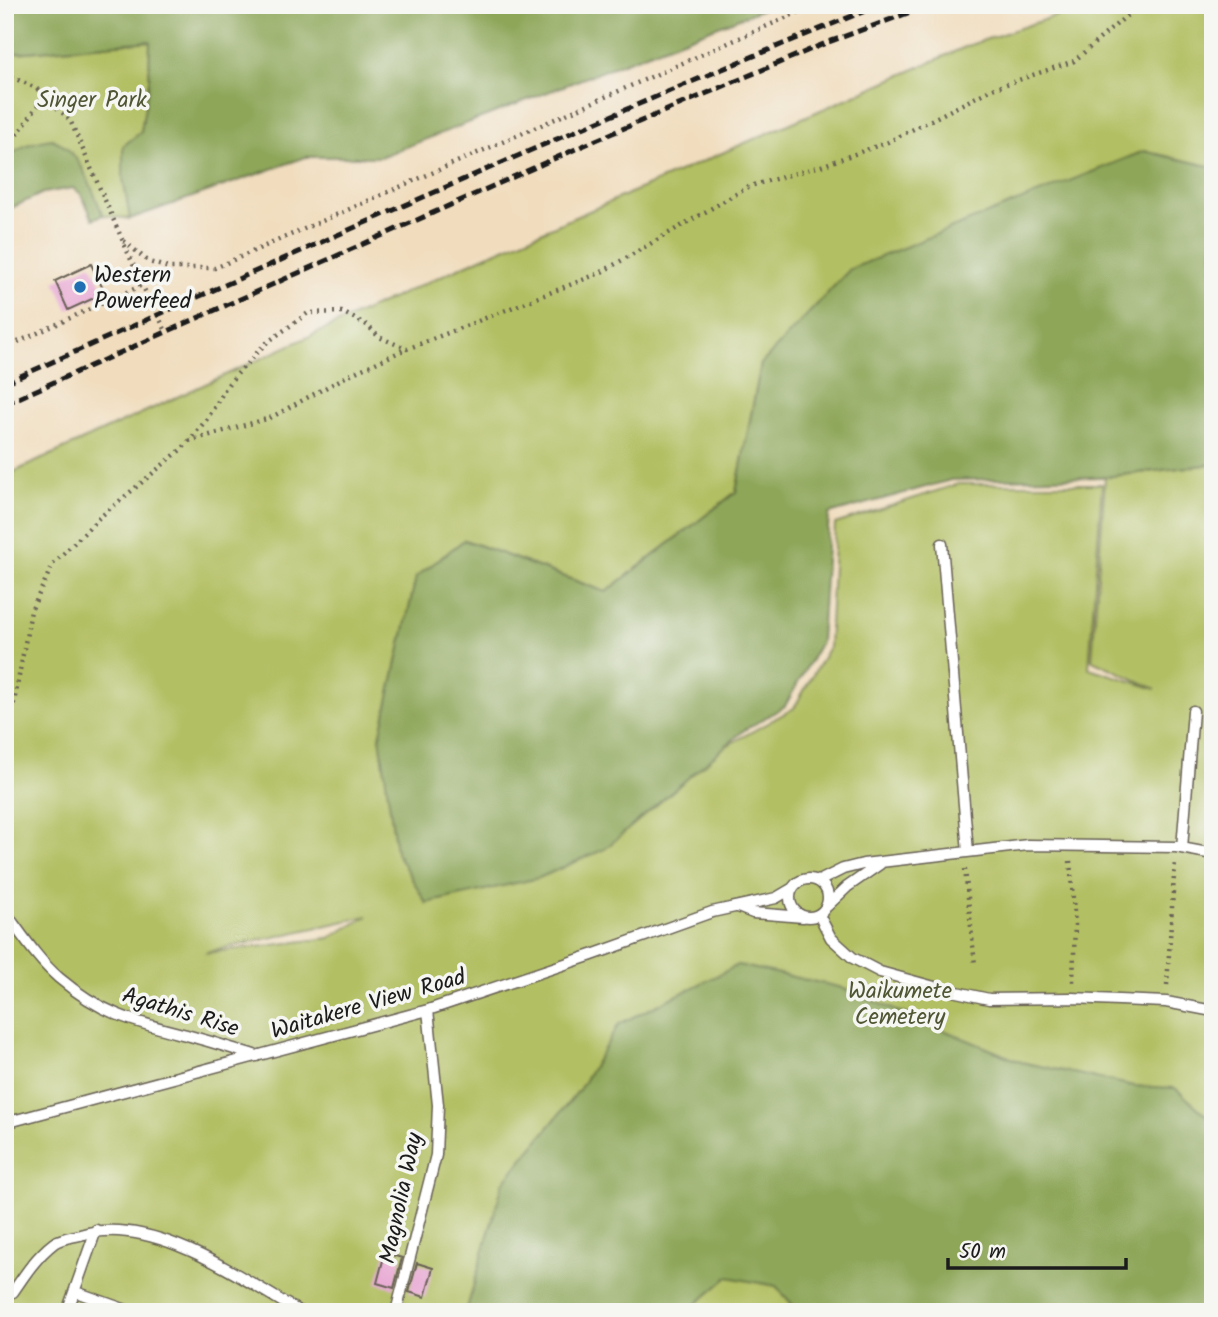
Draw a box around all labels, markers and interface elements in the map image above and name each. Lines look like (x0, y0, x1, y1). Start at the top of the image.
park label: Singer Park (37, 83, 147, 119)
place label: Western Powerfeed (94, 258, 192, 320)
marker: Western Powerfeed (72, 279, 88, 295)
street label: Waitakere View Road (267, 960, 471, 1050)
park label: Waikumete Cemetery (848, 974, 952, 1036)
street label: Agathis Rise (118, 978, 243, 1048)
street label: Magnolia Way (371, 1129, 433, 1267)
scale bar (948, 1226, 1127, 1270)
text: 50 m (959, 1236, 1006, 1269)

